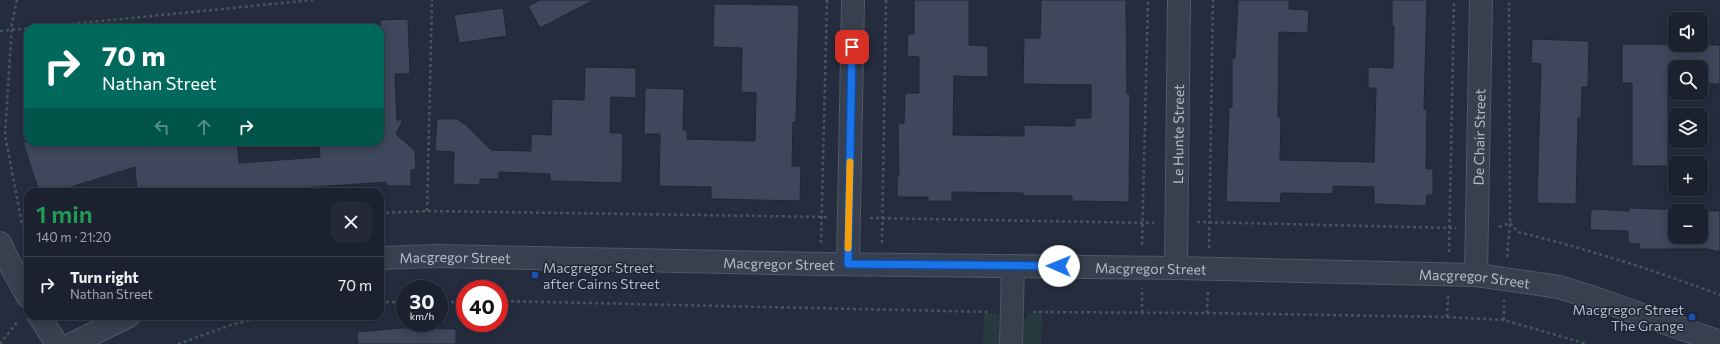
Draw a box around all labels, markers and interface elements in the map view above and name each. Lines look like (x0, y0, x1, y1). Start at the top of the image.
map controls (1668, 12, 1708, 244)
button: sound (1668, 12, 1708, 52)
pin (835, 30, 869, 64)
icon: arrive (841, 36, 863, 58)
text: 70 m (102, 38, 166, 72)
icon: right (36, 40, 88, 92)
button: search (1668, 60, 1708, 100)
text: Nathan Street (102, 72, 217, 94)
street label: Le Hunte Street (1168, 84, 1187, 184)
street label: De Chair Street (1469, 88, 1488, 186)
button: layers (1668, 108, 1708, 148)
icon: left (151, 116, 173, 138)
icon: ahead (193, 116, 215, 138)
icon: right (235, 116, 257, 138)
button: + (1668, 156, 1708, 196)
text: 1 min (36, 199, 93, 228)
button: close (330, 201, 372, 243)
button: − (1668, 204, 1708, 244)
text: 140 m · 21:20 (36, 229, 111, 245)
position arrow (1038, 245, 1080, 287)
street label: Macgregor Street (399, 247, 511, 266)
street label: Macgregor Street (723, 253, 835, 273)
place label: Macgregor Street after Cairns Street (543, 259, 660, 292)
street label: Macgregor Street (1095, 259, 1207, 277)
street label: Macgregor Street (1419, 265, 1531, 291)
text: Turn right (70, 268, 139, 286)
marker: Macgregor Street after Cairns Street (530, 270, 540, 280)
icon: right (36, 274, 58, 296)
text: 70 m (338, 276, 372, 294)
speed limit sign: 40 (456, 280, 508, 332)
text: Nathan Street (70, 286, 153, 302)
text: 30 (410, 289, 434, 313)
place label: Macgregor Street The Grange (1573, 301, 1684, 334)
text: km/h (410, 310, 434, 322)
marker: Macgregor Street The Grange (1687, 312, 1697, 322)

